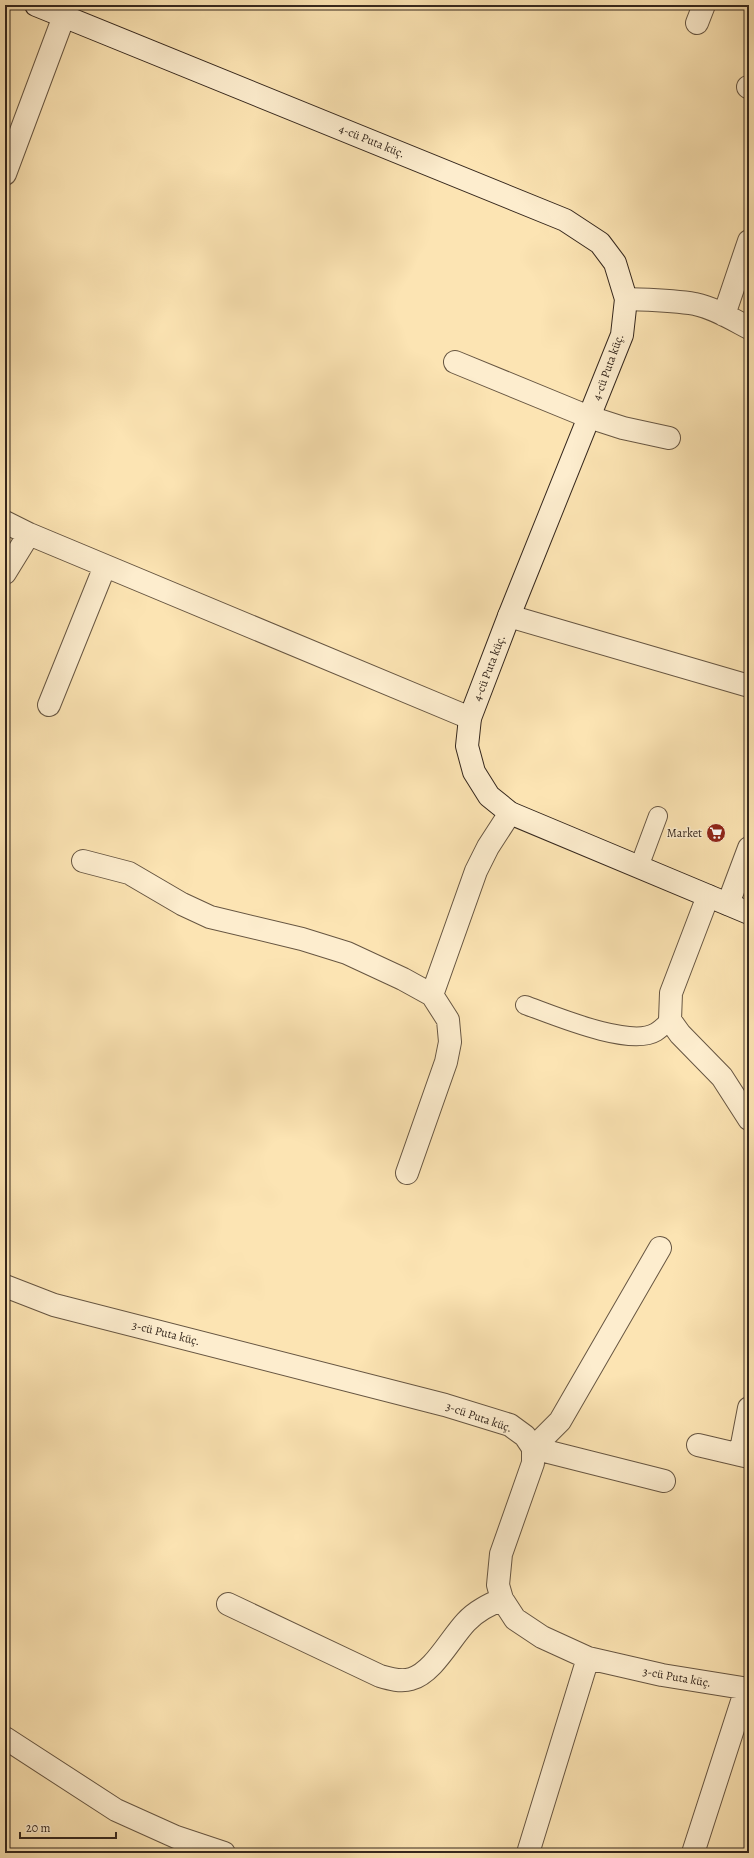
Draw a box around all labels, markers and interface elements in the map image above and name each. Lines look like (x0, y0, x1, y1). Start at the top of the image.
street label: 4-cü Puta küç. (337, 121, 407, 161)
street label: 4-cü Puta küç. (589, 331, 627, 403)
street label: 4-cü Puta küç. (469, 633, 509, 703)
supermarket icon: Market (705, 822, 727, 844)
place label: Market (667, 825, 702, 841)
street label: 3-cü Puta küç. (130, 1317, 202, 1349)
street label: 3-cü Puta küç. (444, 1398, 514, 1436)
street label: 3-cü Puta küç. (641, 1663, 713, 1691)
scale bar (20, 1814, 116, 1840)
text: 20 m (26, 1820, 50, 1836)

